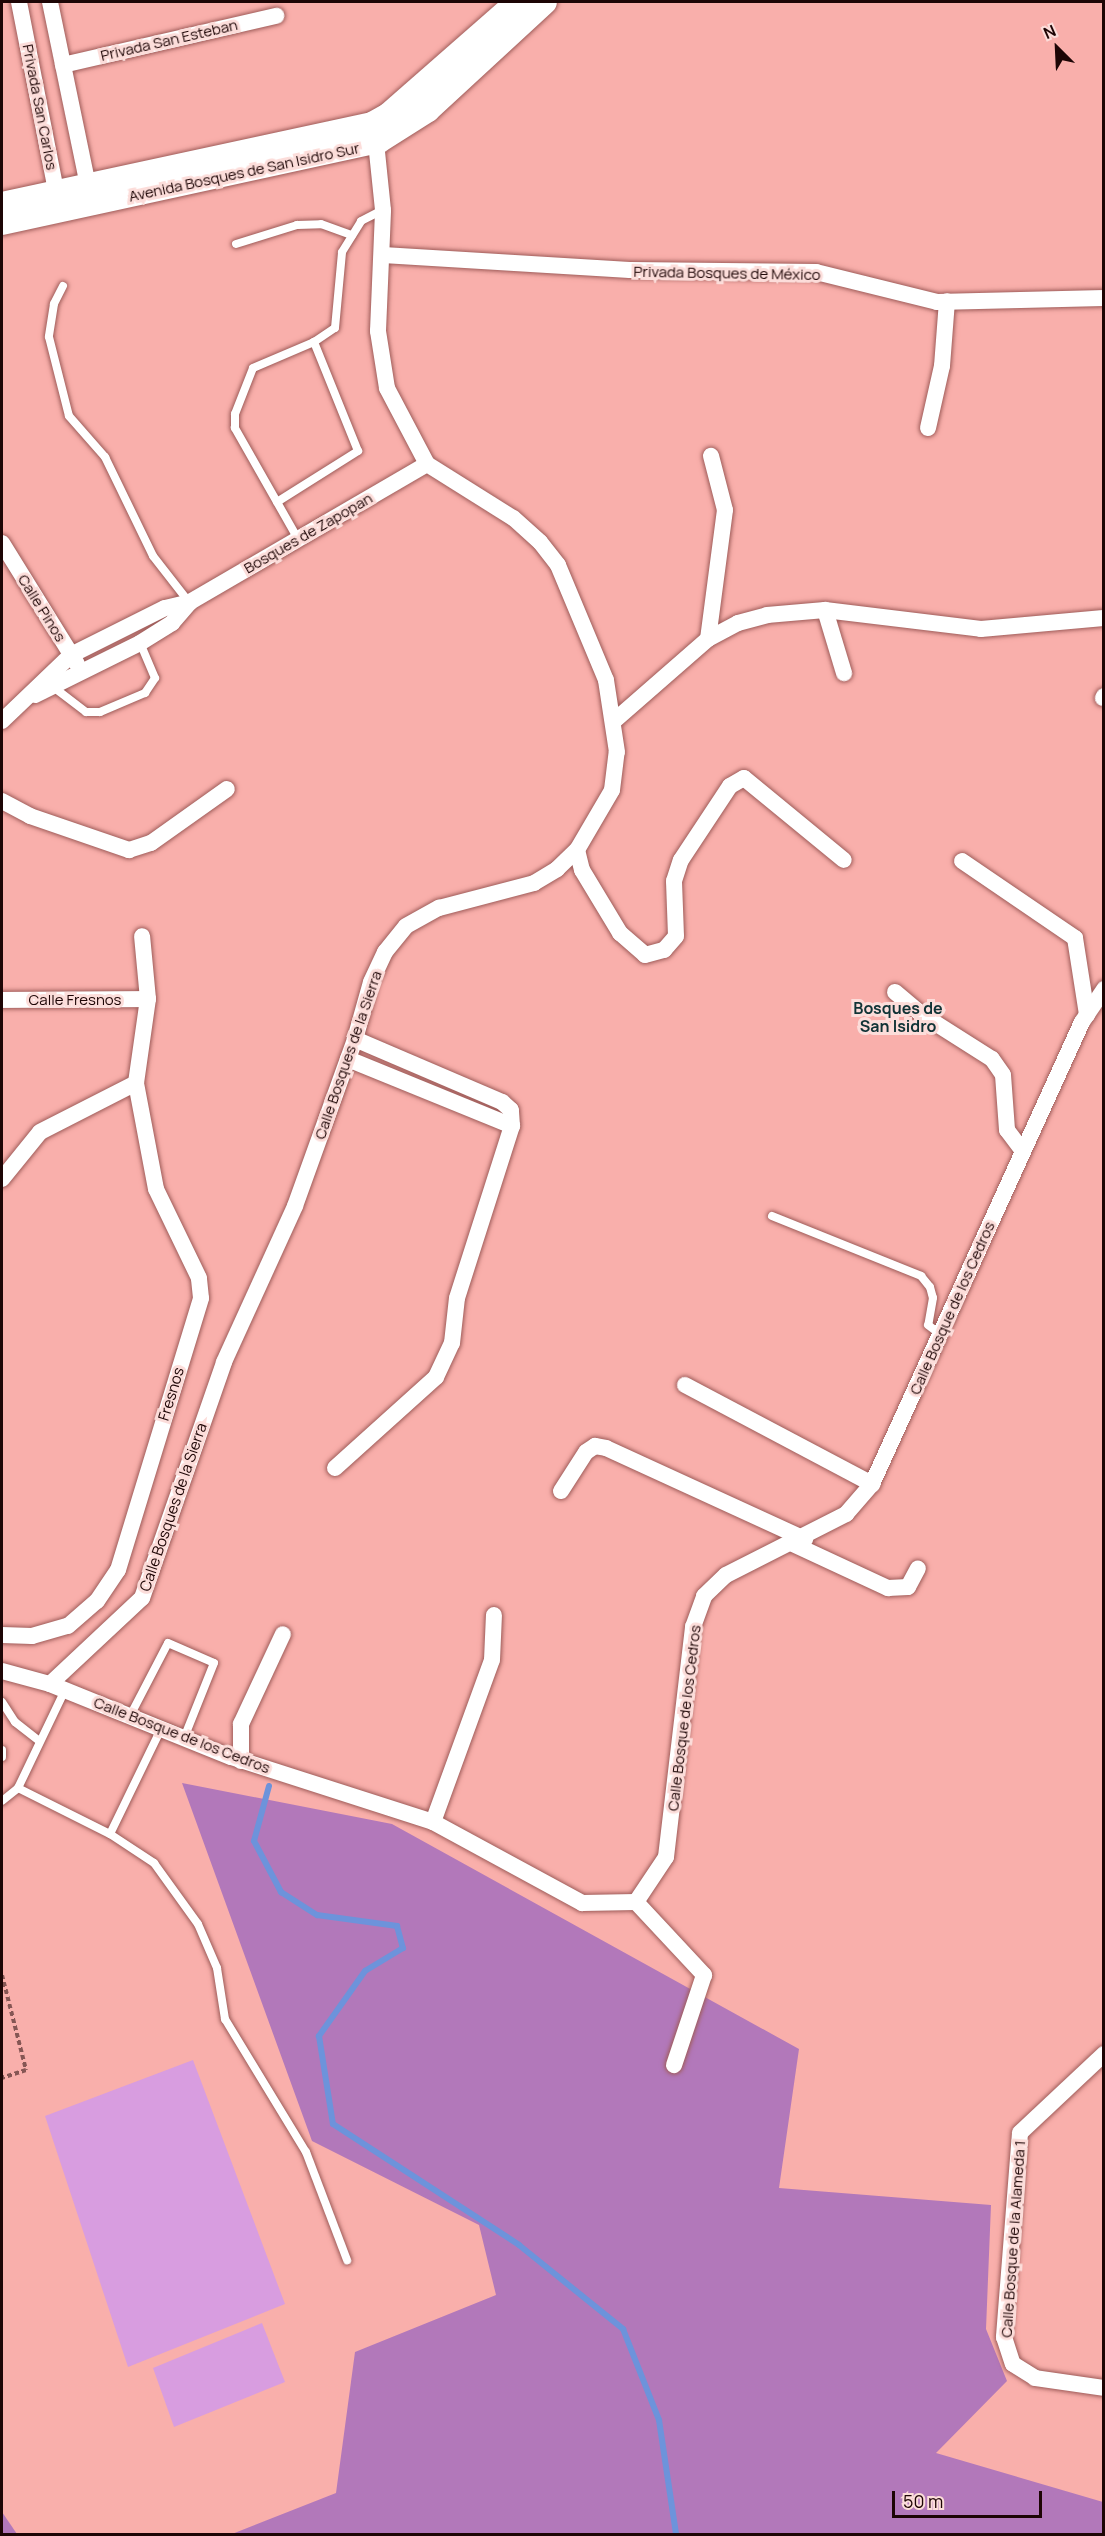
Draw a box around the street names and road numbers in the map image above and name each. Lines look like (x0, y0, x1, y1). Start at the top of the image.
street label: Privada San Esteban (99, 15, 239, 65)
street label: Privada San Carlos (19, 43, 61, 171)
street label: Avenida Bosques de San Isidro Sur (127, 139, 361, 205)
street label: Privada Bosques de México (633, 262, 821, 284)
street label: Bosques de Zapopan (241, 489, 375, 577)
street label: Calle Pinos (14, 571, 70, 645)
street label: Calle Bosques de la Sierra (311, 968, 385, 1142)
street label: Calle Fresnos (29, 991, 121, 1009)
street label: Calle Bosque de los Cedros (906, 1219, 998, 1397)
street label: Fresnos (154, 1365, 188, 1423)
street label: Calle Bosques de la Sierra (136, 1420, 210, 1594)
street label: Calle Bosque de los Cedros (664, 1624, 704, 1812)
street label: Calle Bosque de los Cedros (91, 1693, 273, 1777)
street label: Calle Bosque de la Alameda 1 (997, 2140, 1029, 2338)

